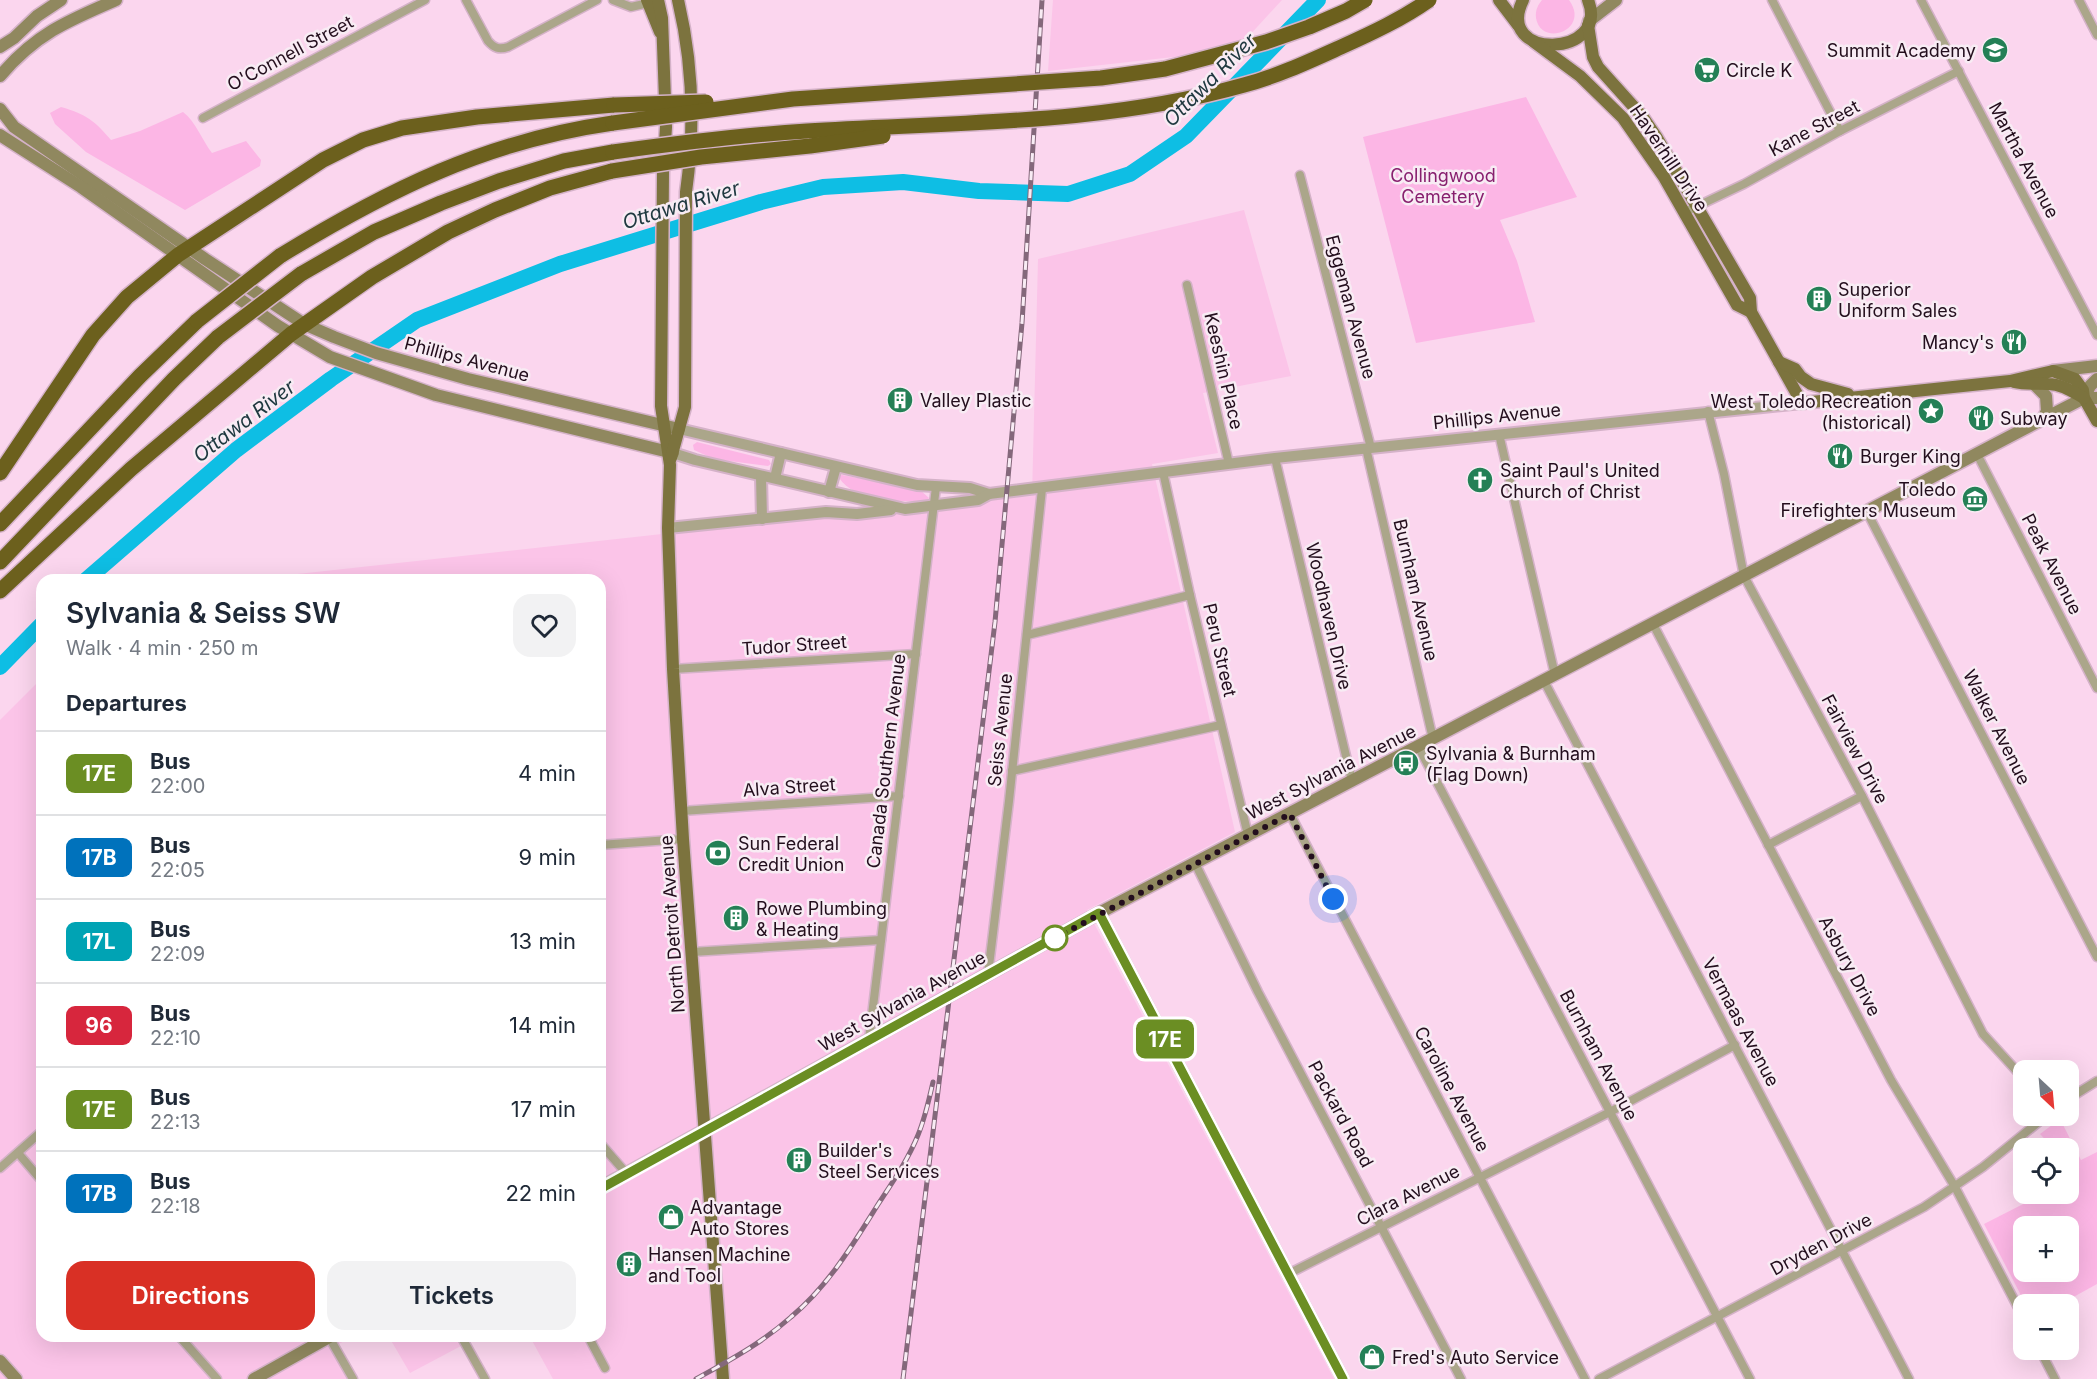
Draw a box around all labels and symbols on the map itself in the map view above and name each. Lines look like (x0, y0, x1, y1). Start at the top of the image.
street label: O'Connell Street (224, 11, 357, 95)
water label: Ottawa River (1159, 28, 1262, 131)
school or university icon: Summit Academy (1980, 35, 2010, 65)
place label: Summit Academy (1827, 40, 1976, 61)
supermarket icon: Circle K (1692, 55, 1722, 85)
place label: Circle K (1726, 60, 1792, 81)
street label: Kane Street (1765, 95, 1863, 161)
street label: Martha Avenue (1985, 98, 2063, 222)
street label: Haverhill Drive (1626, 101, 1712, 215)
park label: Collingwood Cemetery (1390, 165, 1496, 207)
water label: Ottawa River (619, 176, 743, 234)
street label: Eggeman Avenue (1322, 233, 1380, 381)
place label: Superior Uniform Sales (1838, 279, 1957, 321)
building icon: Superior Uniform Sales (1804, 284, 1834, 314)
street label: Keeshin Place (1200, 311, 1248, 431)
restaurant icon: Mancy's (1999, 327, 2029, 357)
street label: Phillips Avenue (402, 332, 532, 386)
place label: Mancy's (1922, 332, 1994, 353)
water label: Ottawa River (188, 375, 300, 467)
building icon: Valley Plastic (885, 385, 915, 415)
place label: Valley Plastic (920, 390, 1032, 411)
place label: West Toledo Recreation (historical) (1710, 391, 1912, 433)
place icon: West Toledo Recreation (historical) (1916, 396, 1946, 426)
street label: Phillips Avenue (1432, 399, 1562, 433)
restaurant icon: Subway (1966, 403, 1996, 433)
place label: Subway (2000, 408, 2068, 429)
restaurant icon: Burger King (1825, 441, 1855, 471)
place label: Burger King (1860, 446, 1961, 467)
place label: Saint Paul's United Church of Christ (1500, 460, 1660, 502)
church icon: Saint Paul's United Church of Christ (1465, 465, 1495, 495)
place label: Toledo Firefighters Museum (1780, 479, 1956, 521)
museum icon: Toledo Firefighters Museum (1960, 484, 1990, 514)
street label: Peak Avenue (2018, 510, 2086, 618)
street label: Burnham Avenue (1389, 517, 1443, 663)
street label: Woodhaven Drive (1302, 540, 1356, 692)
street label: Peru Street (1199, 601, 1241, 699)
street label: Tudor Street (741, 631, 847, 659)
street label: Canada Southern Avenue (862, 652, 910, 870)
street label: Walker Avenue (1959, 666, 2035, 788)
street label: Seiss Avenue (984, 672, 1016, 788)
street label: Fairview Drive (1817, 691, 1893, 807)
street label: West Sylvania Avenue (1243, 720, 1419, 824)
place label: Sylvania & Burnham (Flag Down) (1426, 743, 1596, 785)
bus stop icon: Sylvania & Burnham (Flag Down) (1391, 748, 1421, 778)
street label: Alva Street (742, 773, 836, 801)
place label: Sun Federal Credit Union (738, 833, 844, 875)
street label: North Detroit Avenue (655, 834, 689, 1014)
bank icon: Sun Federal Credit Union (703, 838, 733, 868)
your location (1318, 884, 1348, 914)
place label: Rowe Plumbing & Heating (756, 898, 887, 940)
building icon: Rowe Plumbing & Heating (721, 903, 751, 933)
street label: Asbury Drive (1815, 912, 1885, 1020)
unlabelled marker (1042, 925, 1068, 951)
street label: West Sylvania Avenue (815, 946, 989, 1056)
street label: Vermaas Avenue (1698, 954, 1784, 1090)
street label: Burnham Avenue (1556, 986, 1642, 1124)
line badge: 17E (1130, 1020, 1200, 1058)
street label: Caroline Avenue (1410, 1023, 1494, 1155)
street label: Packard Road (1304, 1057, 1378, 1171)
north arrow (2013, 1060, 2079, 1126)
place label: Builder's Steel Services (818, 1140, 940, 1182)
building icon: Builder's Steel Services (784, 1145, 814, 1175)
street label: Clara Avenue (1353, 1160, 1463, 1230)
place label: Advantage Auto Stores (690, 1197, 789, 1239)
shop icon: Advantage Auto Stores (656, 1202, 686, 1232)
street label: Dryden Drive (1767, 1209, 1875, 1279)
place label: Hansen Machine and Tool (648, 1244, 791, 1286)
building icon: Hansen Machine and Tool (614, 1249, 644, 1279)
shop icon: Fred's Auto Service (1357, 1342, 1387, 1372)
place label: Fred's Auto Service (1392, 1347, 1559, 1368)

